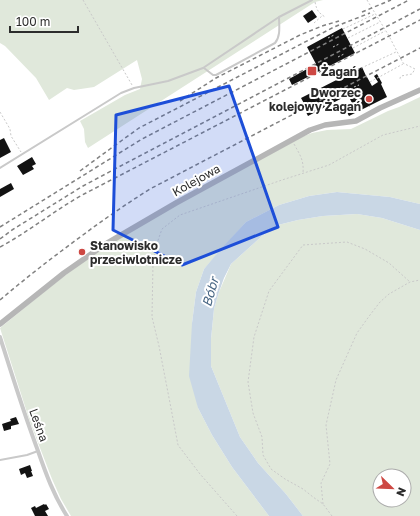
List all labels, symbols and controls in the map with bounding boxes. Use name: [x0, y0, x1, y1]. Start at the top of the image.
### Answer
scale bar: [10, 8, 78, 34]
text: 100 m: [16, 14, 50, 29]
place label: Żagań: [321, 64, 357, 79]
marker: Żagań: [306, 65, 318, 77]
place label: Dworzec kolejowy Żagań: [269, 85, 361, 114]
marker: Dworzec kolejowy Żagań: [364, 94, 374, 104]
street label: Kolejowa: [169, 161, 223, 199]
place label: Stanowisko przeciwlotnicze: [90, 238, 182, 267]
marker: Stanowisko przeciwlotnicze: [77, 247, 87, 257]
water label: Bóbr: [198, 274, 222, 308]
street label: Leśna: [26, 406, 52, 444]
north arrow: [372, 468, 412, 508]
text: N: [394, 486, 409, 498]

